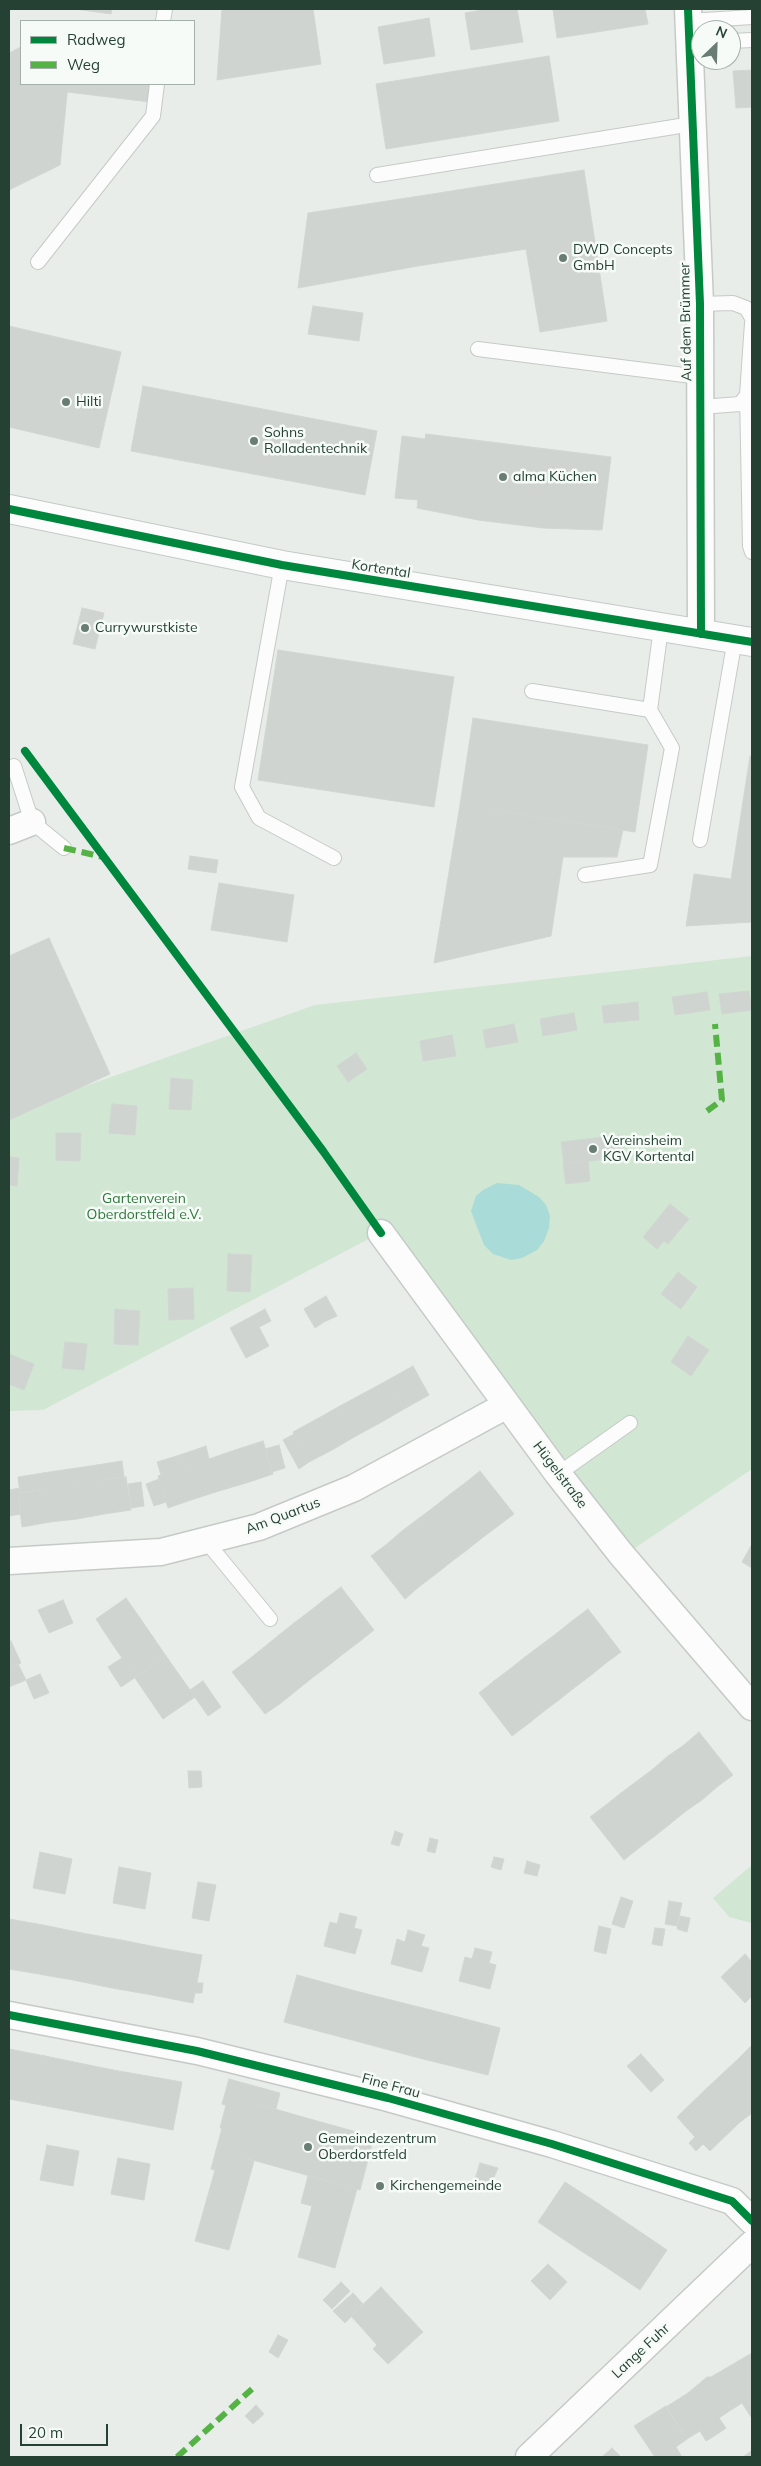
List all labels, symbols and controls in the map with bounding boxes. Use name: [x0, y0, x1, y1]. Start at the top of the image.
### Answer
legend: [20, 20, 195, 85]
north arrow: [691, 20, 741, 70]
text: N: [713, 22, 730, 43]
text: Radweg: [67, 30, 125, 49]
text: Weg: [67, 55, 100, 74]
place label: DWD Concepts GmbH: [573, 242, 673, 274]
marker: DWD Concepts GmbH: [557, 252, 569, 264]
street label: Auf dem Brümmer: [677, 263, 695, 381]
place label: Hilti: [76, 394, 102, 410]
marker: Hilti: [60, 396, 72, 408]
place label: Sohns Rolladentechnik: [264, 425, 367, 458]
marker: Sohns Rolladentechnik: [248, 435, 260, 447]
place label: alma Küchen: [513, 469, 597, 485]
marker: alma Küchen: [497, 471, 509, 483]
street label: Kortental: [350, 556, 412, 582]
place label: Currywurstkiste: [95, 620, 198, 636]
marker: Currywurstkiste: [79, 622, 91, 634]
place label: Vereinsheim KGV Kortental: [603, 1133, 694, 1166]
marker: Vereinsheim KGV Kortental: [587, 1143, 599, 1155]
park label: Gartenverein Oberdorstfeld e.V.: [87, 1191, 201, 1224]
street label: Hügelstraße: [529, 1438, 591, 1512]
street label: Am Quartus: [243, 1494, 323, 1538]
street label: Fine Frau: [360, 2070, 422, 2102]
place label: Gemeindezentrum Oberdorstfeld: [318, 2131, 437, 2164]
marker: Gemeindezentrum Oberdorstfeld: [302, 2141, 314, 2153]
place label: Kirchengemeinde: [390, 2178, 502, 2194]
marker: Kirchengemeinde: [374, 2180, 386, 2192]
street label: Lange Fuhr: [609, 2320, 673, 2382]
scale bar: [22, 2414, 110, 2446]
text: 20 m: [28, 2423, 63, 2442]

